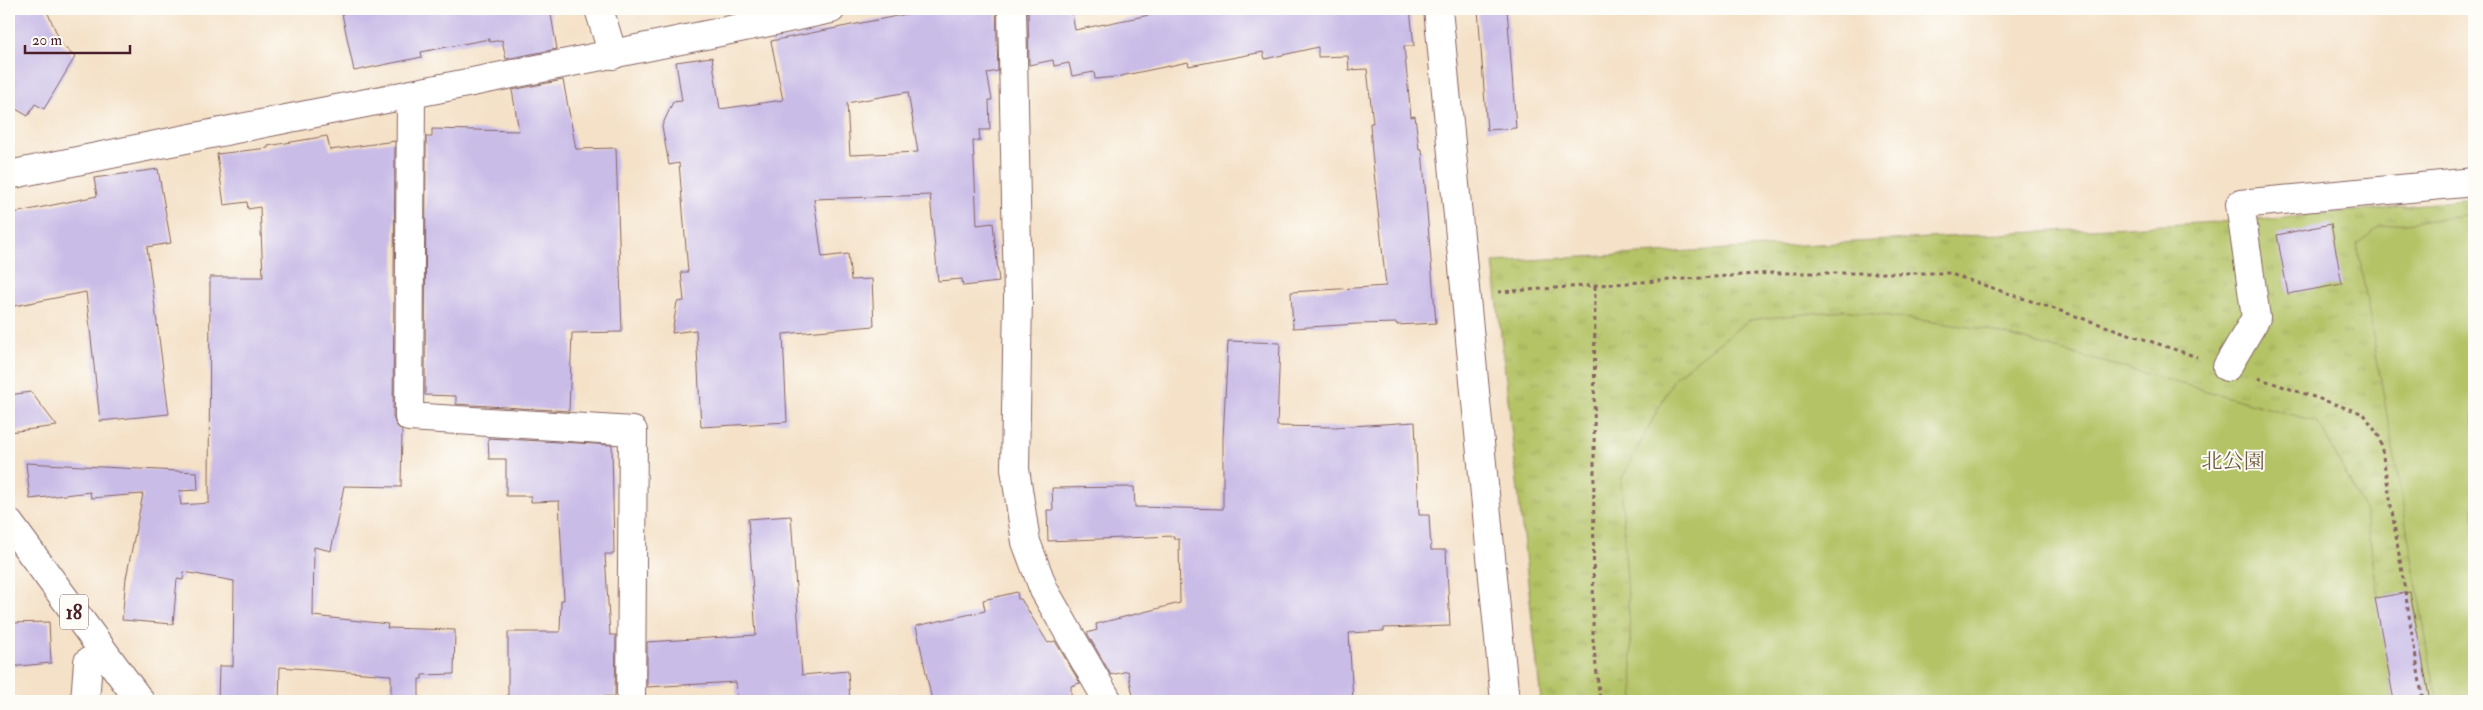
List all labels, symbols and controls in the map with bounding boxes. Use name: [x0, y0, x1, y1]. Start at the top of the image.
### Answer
scale bar: [25, 22, 130, 54]
text: 20 m: [32, 31, 62, 50]
park label: 北公園: [2202, 448, 2265, 475]
road number: 18: [60, 594, 88, 630]

